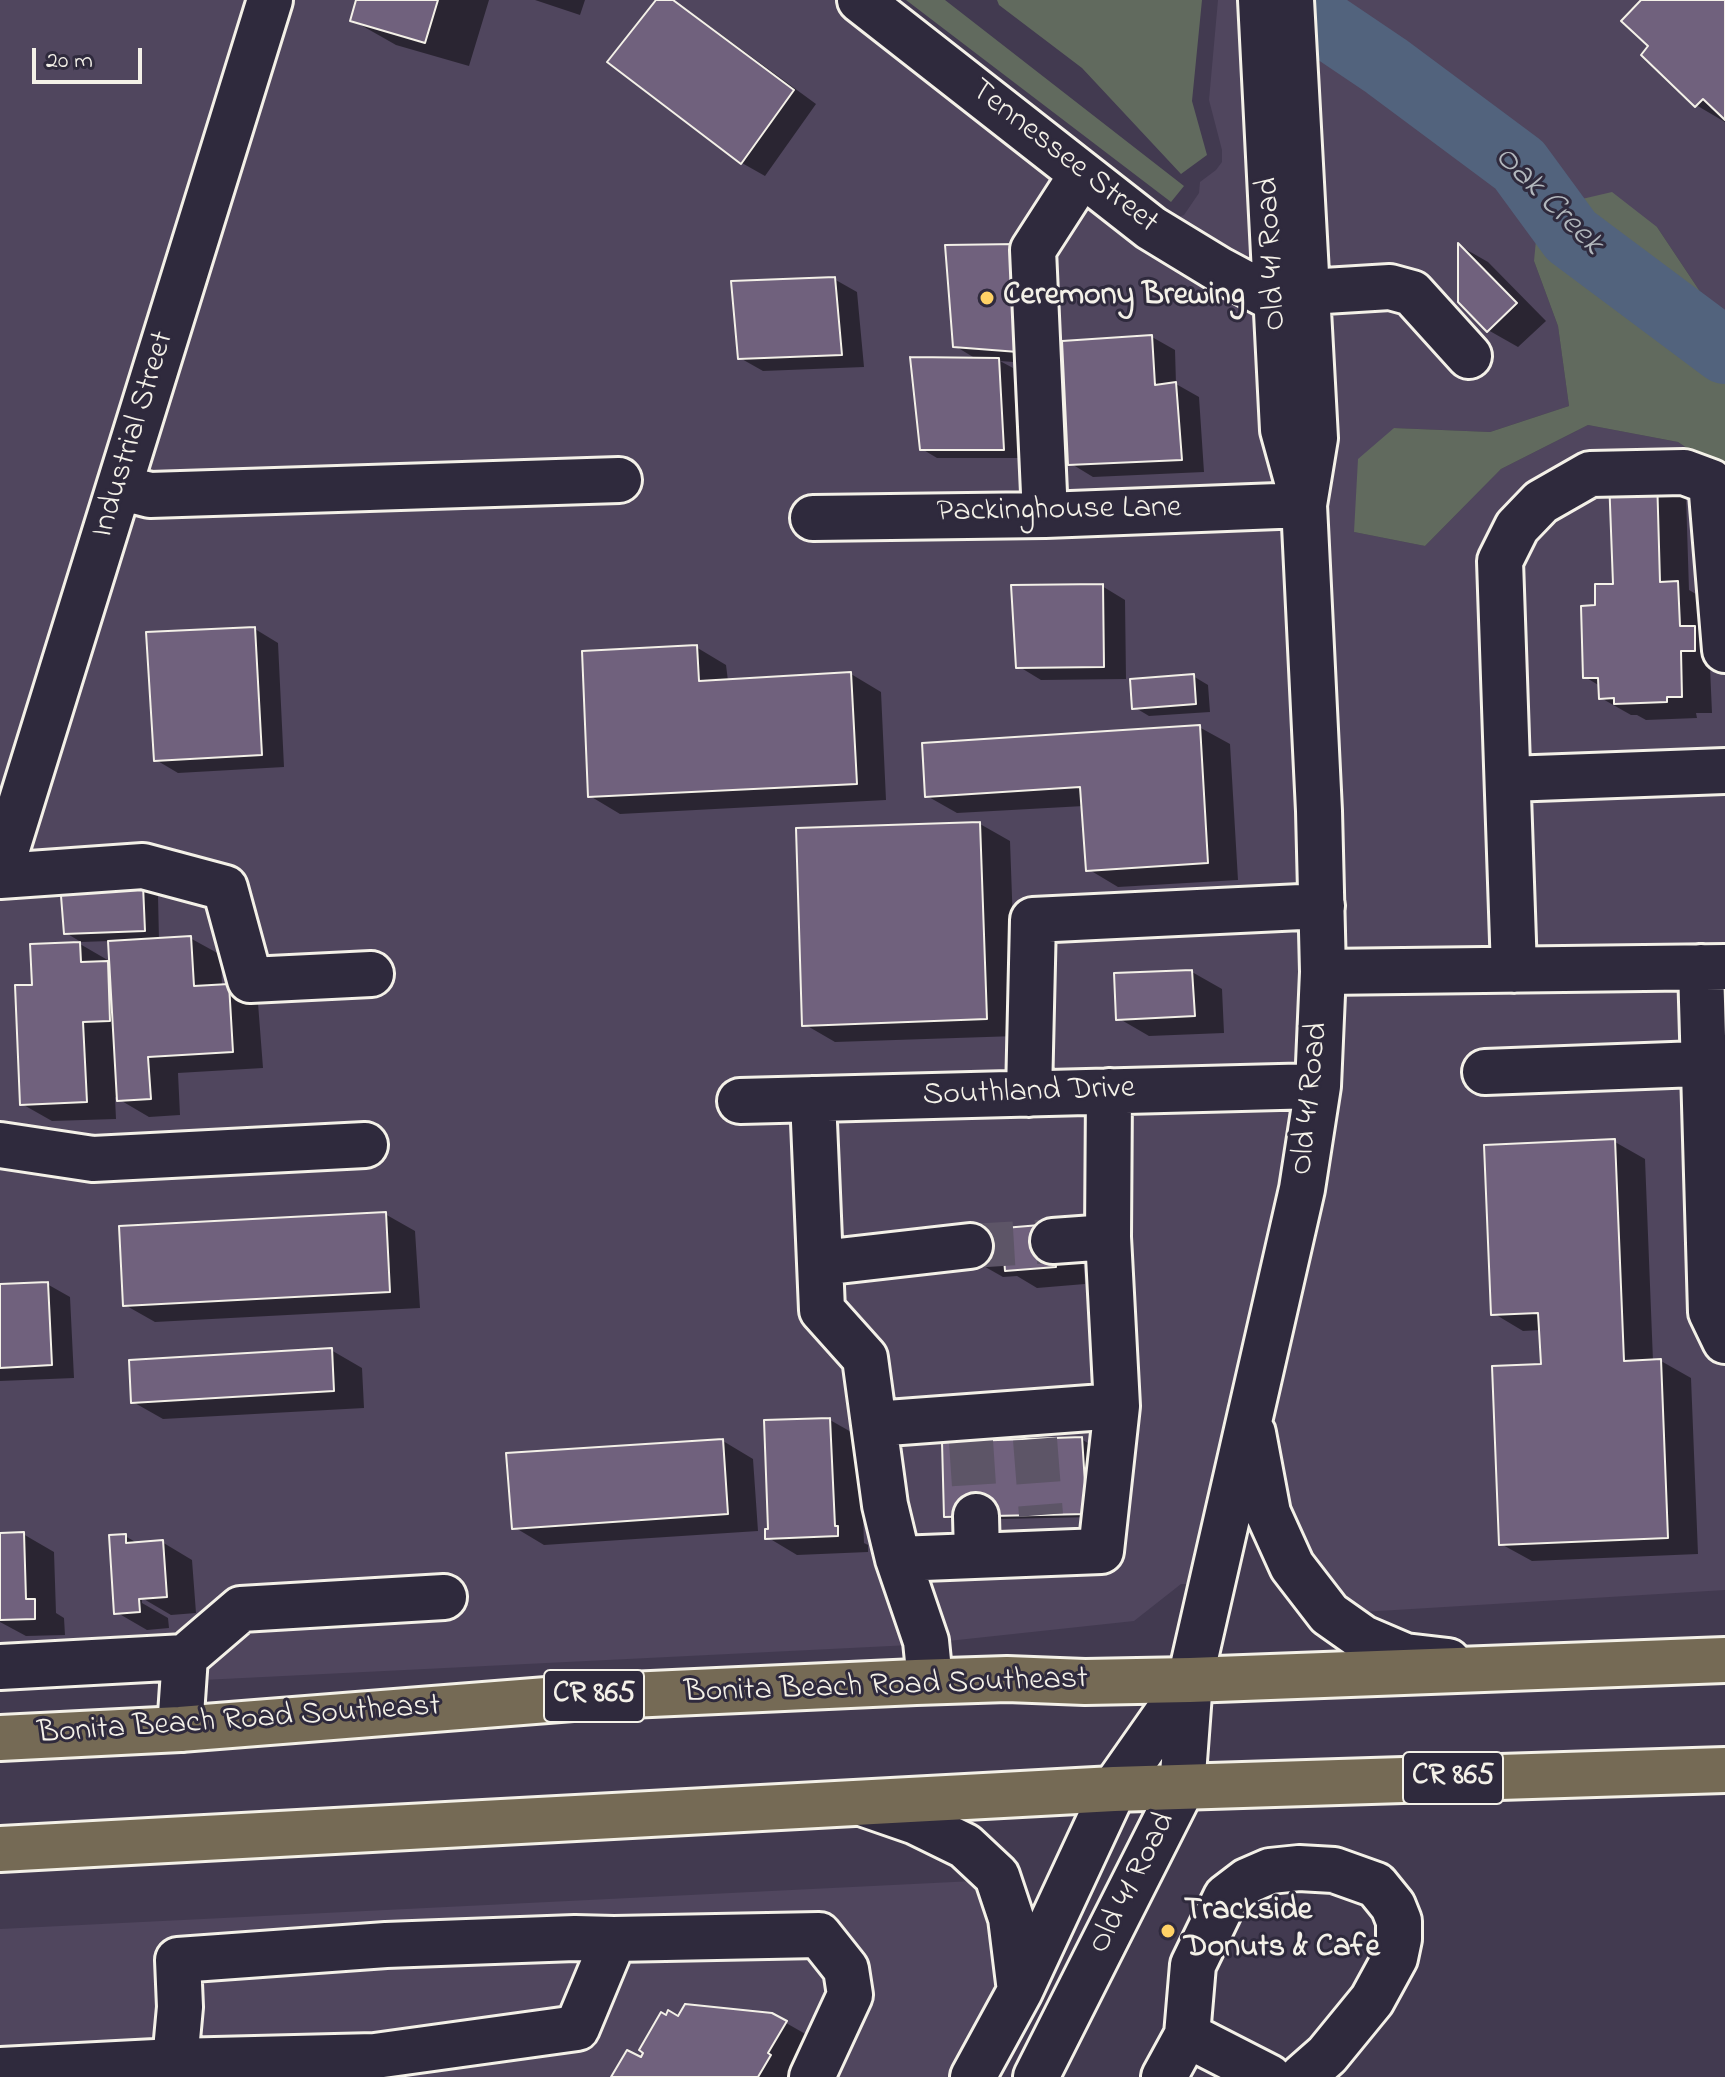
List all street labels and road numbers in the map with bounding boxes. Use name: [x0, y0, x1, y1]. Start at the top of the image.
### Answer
street label: Tennessee Street: [961, 73, 1165, 243]
street label: Old 41 Road: [1251, 176, 1297, 332]
street label: Industrial Street: [85, 327, 185, 543]
street label: Packinghouse Lane: [936, 491, 1182, 533]
street label: Old 41 Road: [1285, 1021, 1339, 1177]
street label: Southland Drive: [922, 1071, 1136, 1117]
street label: Bonita Beach Road Southeast: [684, 1662, 1088, 1714]
road number: CR 865: [544, 1670, 644, 1722]
street label: Bonita Beach Road Southeast: [36, 1689, 442, 1755]
road number: CR 865: [1403, 1752, 1503, 1804]
street label: Old 41 Road: [1082, 1807, 1186, 1961]

